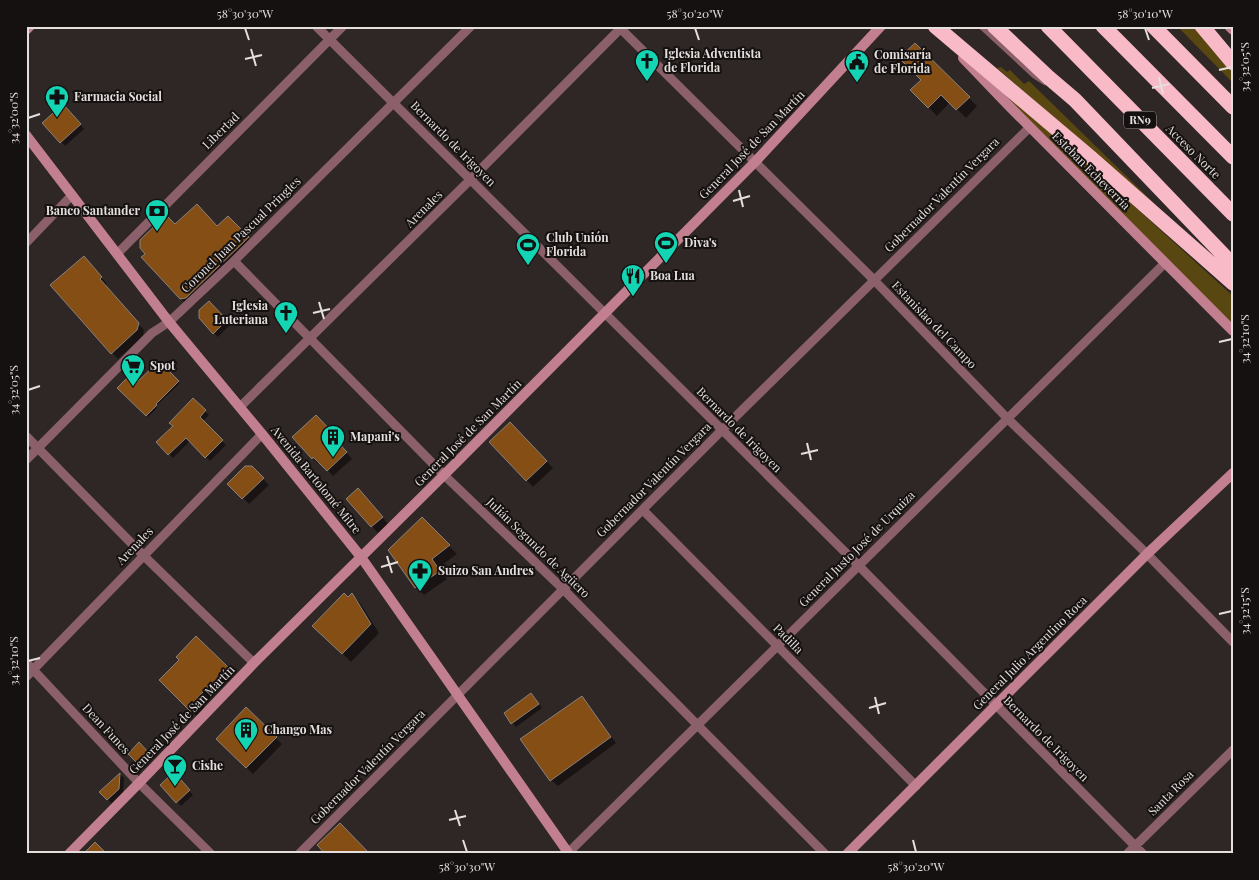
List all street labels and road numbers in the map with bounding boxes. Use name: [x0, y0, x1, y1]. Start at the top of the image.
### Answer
street label: General José de San Martín: [695, 86, 808, 202]
street label: Bernardo de Irigoyen: [408, 97, 500, 189]
street label: Libertad: [198, 108, 242, 152]
road number: RN9: [1124, 112, 1156, 128]
street label: Acceso Norte: [1162, 120, 1224, 182]
street label: Esteban Echeverría: [1049, 128, 1134, 213]
street label: Gobernador Valentín Vergara: [880, 133, 1002, 255]
street label: Coronel Juan Pascual Pringles: [177, 173, 304, 296]
street label: Arenales: [400, 186, 445, 231]
street label: Estanislao del Campo: [889, 277, 981, 372]
street label: General José de San Martín: [410, 375, 524, 489]
street label: Bernardo de Irigoyen: [694, 383, 786, 475]
street label: Gobernador Valentín Vergara: [592, 418, 714, 540]
street label: Avenida Bartolomé Mitre: [268, 421, 365, 537]
street label: General Justo José de Urquiza: [795, 487, 918, 610]
street label: Julián Segundo de Agüero: [483, 493, 594, 601]
street label: Arenales: [112, 523, 156, 568]
street label: General Julio Argentino Roca: [969, 592, 1090, 713]
street label: Padilla: [770, 620, 807, 657]
street label: General José de San Martín: [125, 661, 238, 777]
street label: Bernardo de Irigoyen: [1001, 692, 1093, 784]
street label: Dean Funes: [79, 700, 134, 757]
street label: Gobernador Valentín Vergara: [306, 705, 428, 827]
street label: Santa Rosa: [1144, 766, 1197, 819]

